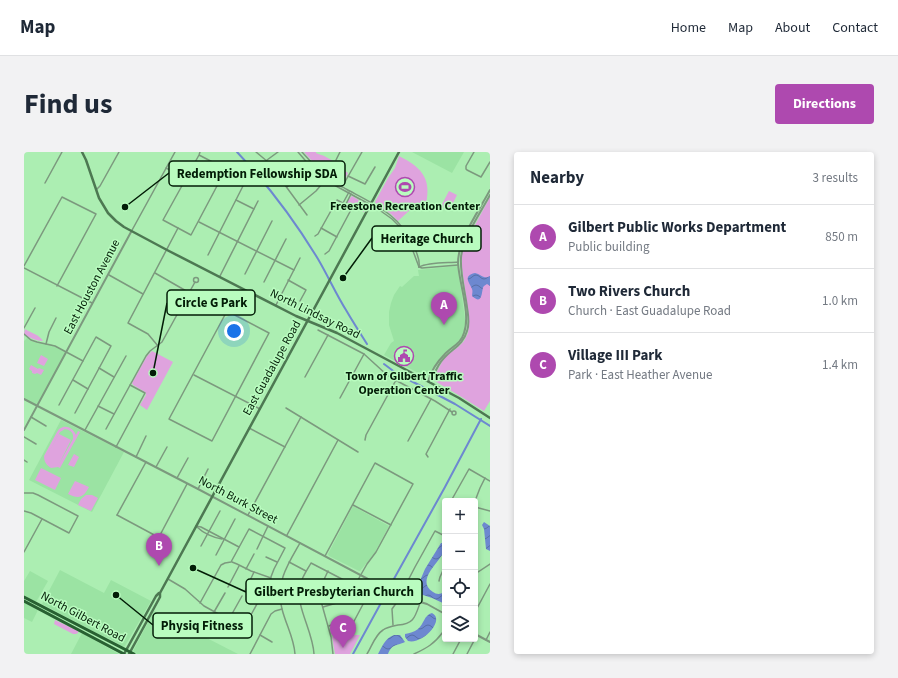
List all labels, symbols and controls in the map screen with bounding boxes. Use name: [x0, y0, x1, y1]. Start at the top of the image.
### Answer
text: Map: [20, 14, 55, 41]
text: Home: [671, 18, 706, 38]
text: Map: [728, 18, 753, 38]
text: About: [775, 18, 810, 38]
text: Contact: [832, 18, 878, 38]
text: Find us: [24, 84, 112, 124]
button: Directions: [775, 84, 874, 124]
callout: Redemption Fellowship SDA: [169, 161, 345, 186]
text: Redemption Fellowship SDA: [177, 165, 338, 183]
text: Nearby: [530, 166, 584, 190]
text: 3 results: [813, 169, 858, 187]
sports icon: Freestone Recreation Center: [394, 176, 416, 198]
place label: Freestone Recreation Center: [330, 198, 480, 215]
text: Gilbert Public Works Department: [568, 217, 786, 238]
callout: Heritage Church: [372, 226, 481, 251]
text: A: [539, 228, 547, 246]
text: 850 m: [825, 228, 858, 246]
text: Heritage Church: [381, 230, 473, 248]
street label: East Houston Avenue: [60, 236, 124, 338]
text: Public building: [568, 238, 650, 256]
text: Two Rivers Church: [568, 281, 690, 302]
street label: North Lindsay Road: [267, 285, 363, 343]
callout: Circle G Park: [167, 290, 255, 315]
pin: A: [431, 292, 457, 325]
text: B: [539, 292, 547, 310]
text: 1.0 km: [822, 292, 858, 310]
text: Circle G Park: [175, 294, 248, 312]
text: Church · East Guadalupe Road: [568, 302, 731, 320]
street label: East Guadalupe Road: [239, 317, 305, 419]
your location: [224, 321, 244, 341]
public building icon: Town of Gilbert Traffic Operation Center: [393, 345, 415, 367]
text: Village III Park: [568, 345, 663, 366]
text: C: [539, 356, 547, 374]
text: 1.4 km: [822, 356, 858, 374]
text: Park · East Heather Avenue: [568, 366, 713, 384]
place label: Town of Gilbert Traffic Operation Center: [346, 368, 463, 399]
street label: North Burk Street: [195, 472, 281, 528]
map controls: [442, 498, 478, 642]
button: +: [442, 498, 478, 534]
pin: B: [146, 533, 172, 566]
button: −: [442, 534, 478, 570]
button: locate: [442, 570, 478, 606]
callout: Gilbert Presbyterian Church: [246, 579, 422, 604]
text: Gilbert Presbyterian Church: [254, 583, 414, 601]
street label: North Gilbert Road: [38, 587, 128, 647]
button: layers: [442, 606, 478, 642]
callout: Physiq Fitness: [153, 613, 252, 638]
pin: C: [330, 615, 356, 648]
text: Physiq Fitness: [161, 617, 243, 635]

